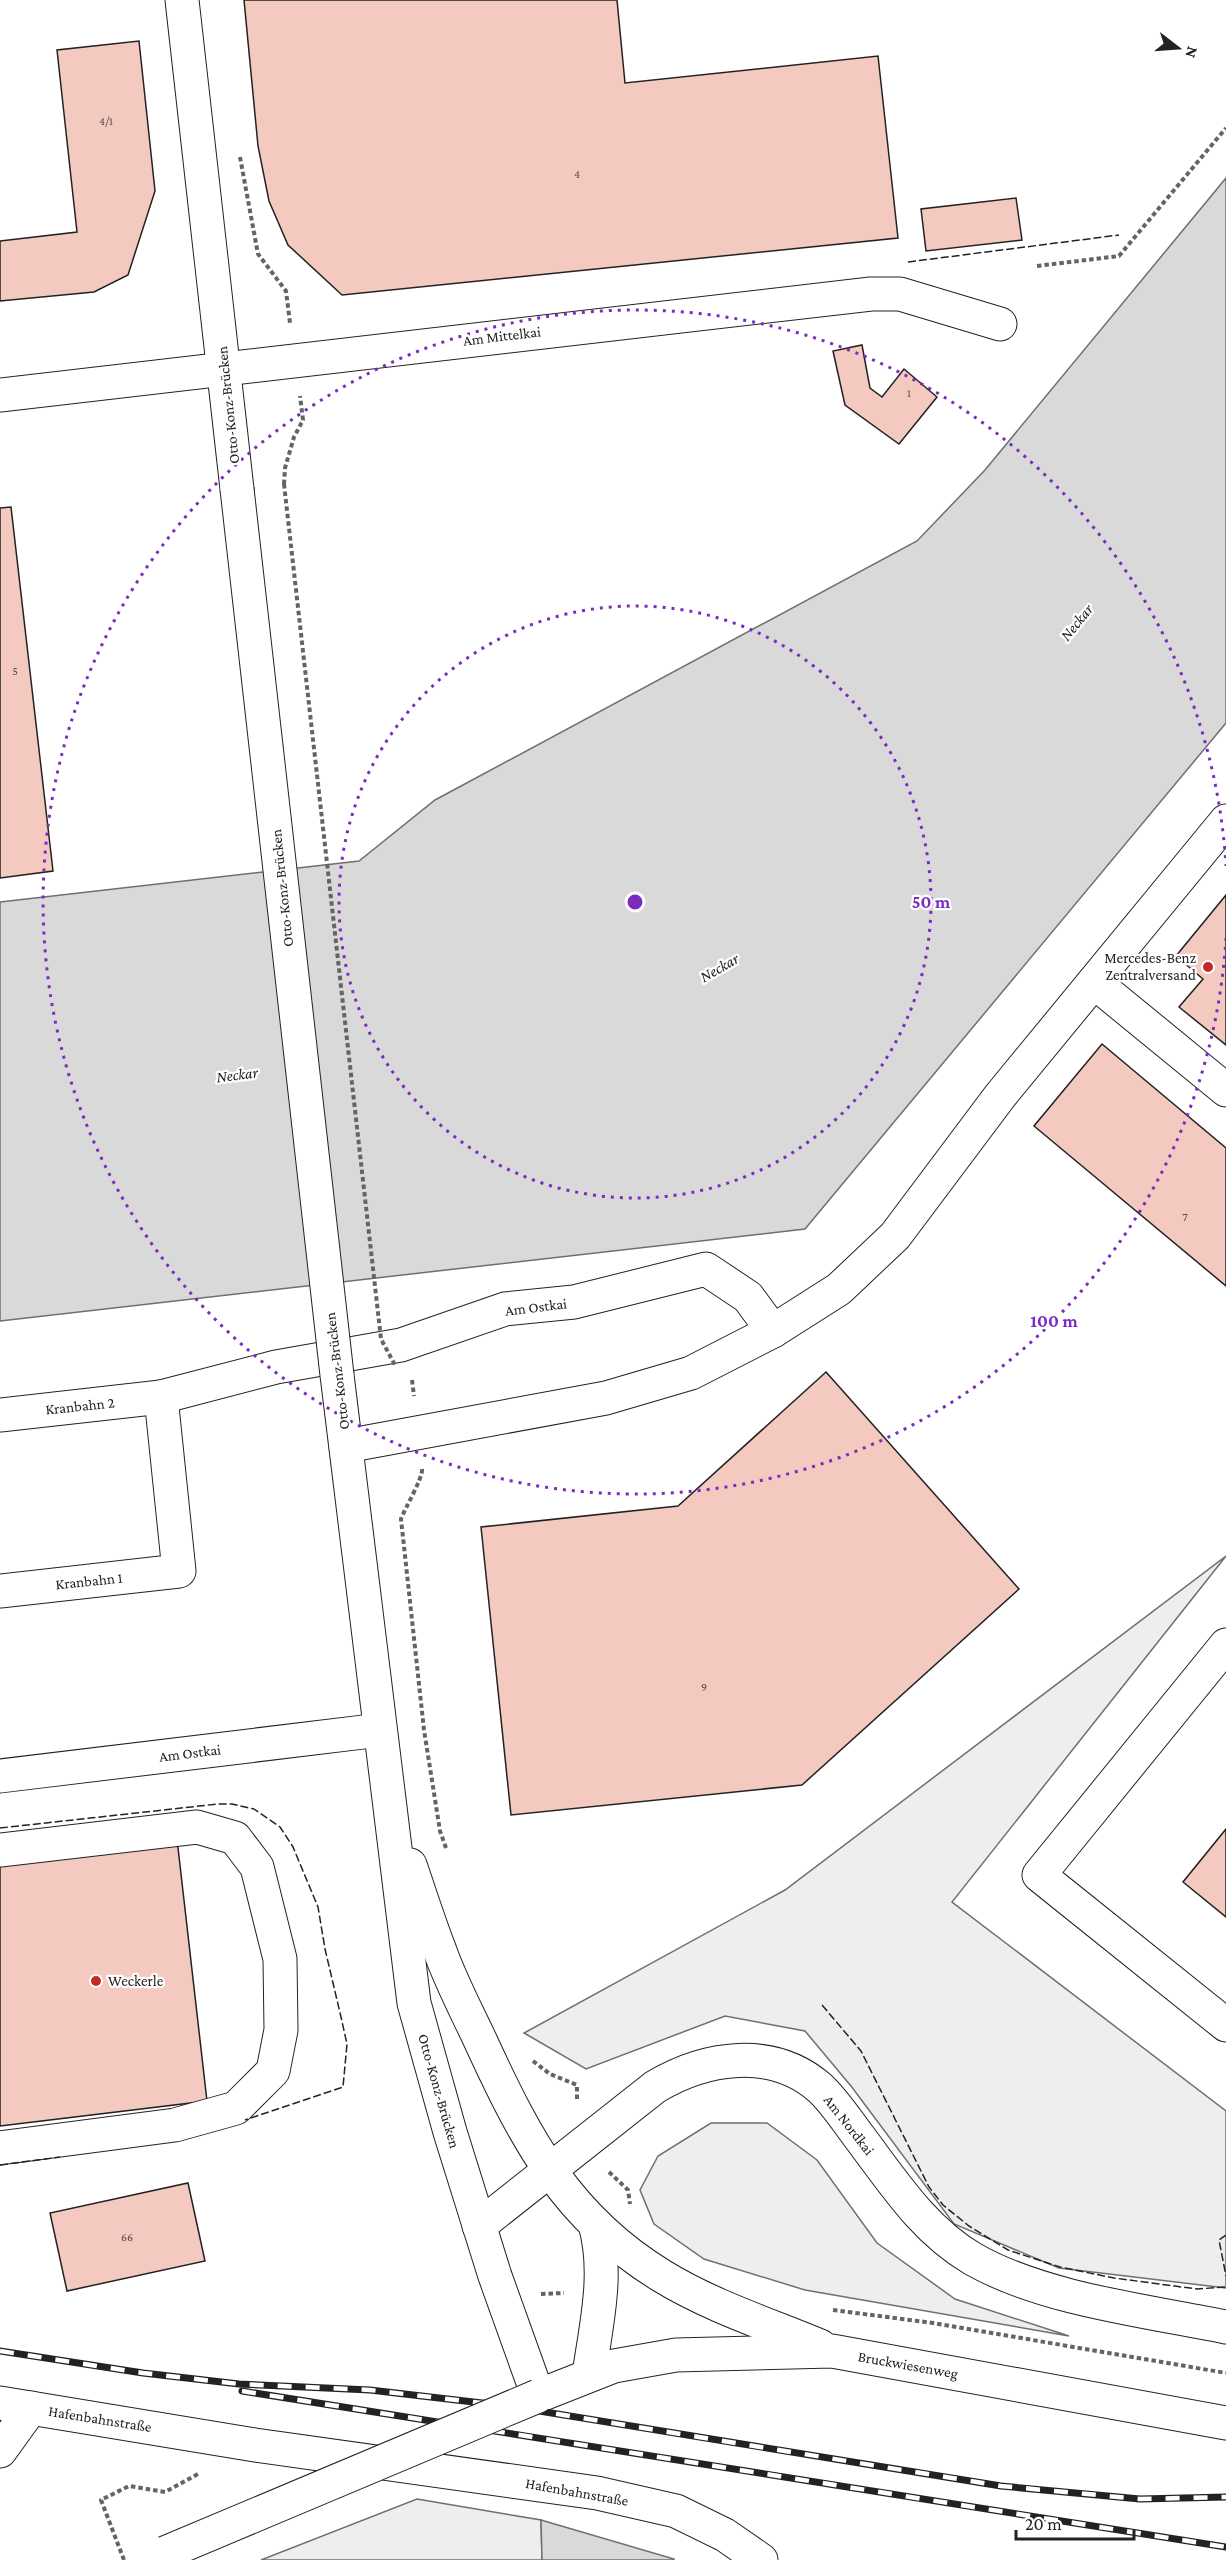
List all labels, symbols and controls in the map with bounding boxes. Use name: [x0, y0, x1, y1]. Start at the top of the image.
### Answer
north arrow: [1148, 18, 1208, 78]
text: N: [1182, 45, 1202, 60]
house number: 4/1: [99, 114, 113, 128]
house number: 4: [574, 167, 580, 181]
street label: Am Mittelkai: [462, 323, 542, 349]
street label: Otto-Konz-Brücken: [214, 345, 242, 465]
house number: 1: [907, 386, 911, 400]
water label: Neckar: [1057, 600, 1096, 644]
house number: 5: [12, 664, 18, 678]
street label: Otto-Konz-Brücken: [268, 828, 296, 948]
centre of rings: [625, 892, 645, 912]
text: 50 m: [912, 892, 951, 912]
water label: Neckar: [697, 949, 742, 985]
place label: Mercedes-Benz Zentralversand: [1104, 950, 1196, 983]
marker: Mercedes-Benz Zentralversand: [1201, 960, 1215, 974]
water label: Neckar: [215, 1063, 259, 1085]
house number: 7: [1182, 1210, 1188, 1224]
street label: Am Ostkai: [504, 1295, 568, 1319]
street label: Otto-Konz-Brücken: [322, 1311, 352, 1431]
text: 100 m: [1030, 1311, 1078, 1331]
street label: Kranbahn 2: [45, 1394, 115, 1418]
street label: Kranbahn 1: [55, 1570, 123, 1592]
house number: 9: [701, 1680, 707, 1694]
street label: Am Ostkai: [158, 1741, 222, 1765]
place label: Weckerle: [108, 1973, 164, 1989]
marker: Weckerle: [89, 1974, 103, 1988]
street label: Otto-Konz-Brücken: [415, 2032, 463, 2150]
street label: Am Nordkai: [821, 2092, 877, 2158]
house number: 66: [121, 2230, 133, 2244]
street label: Bruckwiesenweg: [857, 2348, 959, 2383]
street label: Hafenbahnstraße: [47, 2403, 153, 2435]
street label: Hafenbahnstraße: [524, 2475, 630, 2509]
scale bar: [1016, 2503, 1134, 2541]
text: 20 m: [1025, 2514, 1062, 2534]

